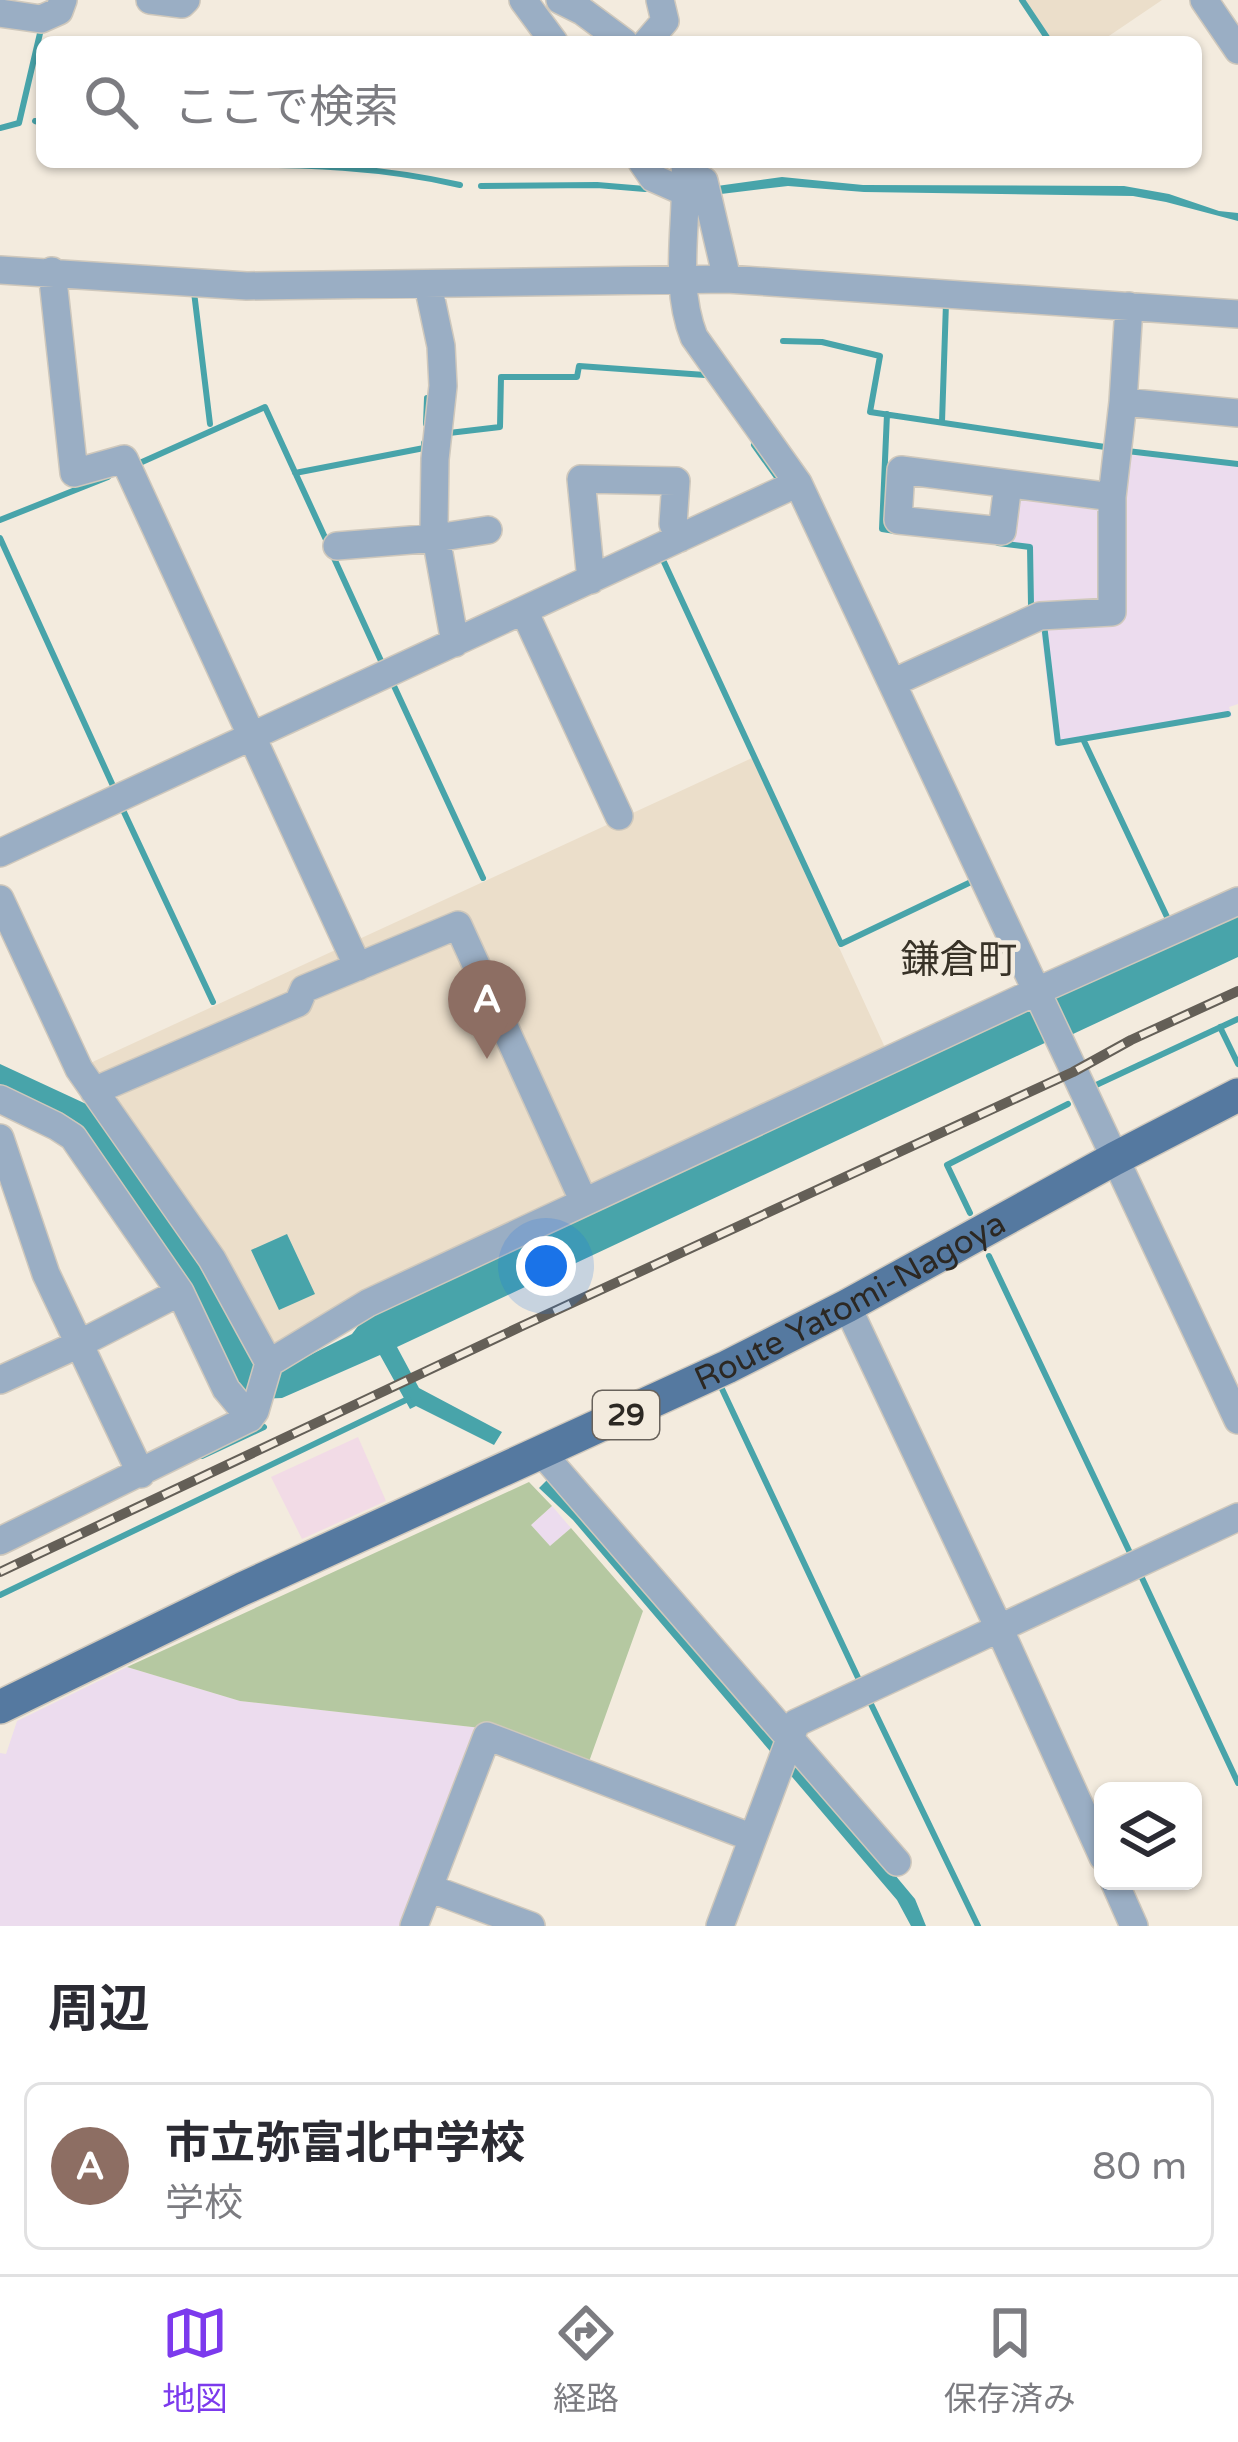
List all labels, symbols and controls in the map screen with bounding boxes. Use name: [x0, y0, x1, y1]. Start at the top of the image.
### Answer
search box: [36, 36, 1202, 168]
icon: search: [78, 69, 144, 135]
text: ここで検索: [174, 81, 399, 135]
district label: 鎌倉町: [900, 937, 1018, 984]
pin: A: [448, 960, 526, 1059]
street label: Route Yatomi-Nagoya: [688, 1203, 1012, 1399]
your location: [516, 1236, 576, 1296]
road number: 29: [593, 1391, 659, 1439]
map controls: [1094, 1782, 1202, 1890]
button: layers: [1094, 1782, 1202, 1890]
text: 周辺: [48, 1979, 150, 2041]
text: 市立弥富北中学校: [165, 2117, 525, 2171]
text: A: [75, 2143, 105, 2190]
text: 80 m: [1092, 2143, 1187, 2190]
text: 学校: [165, 2180, 243, 2227]
tab: 地図: [162, 2300, 228, 2420]
tab: 経路: [553, 2300, 619, 2420]
tab: 保存済み: [944, 2300, 1076, 2420]

